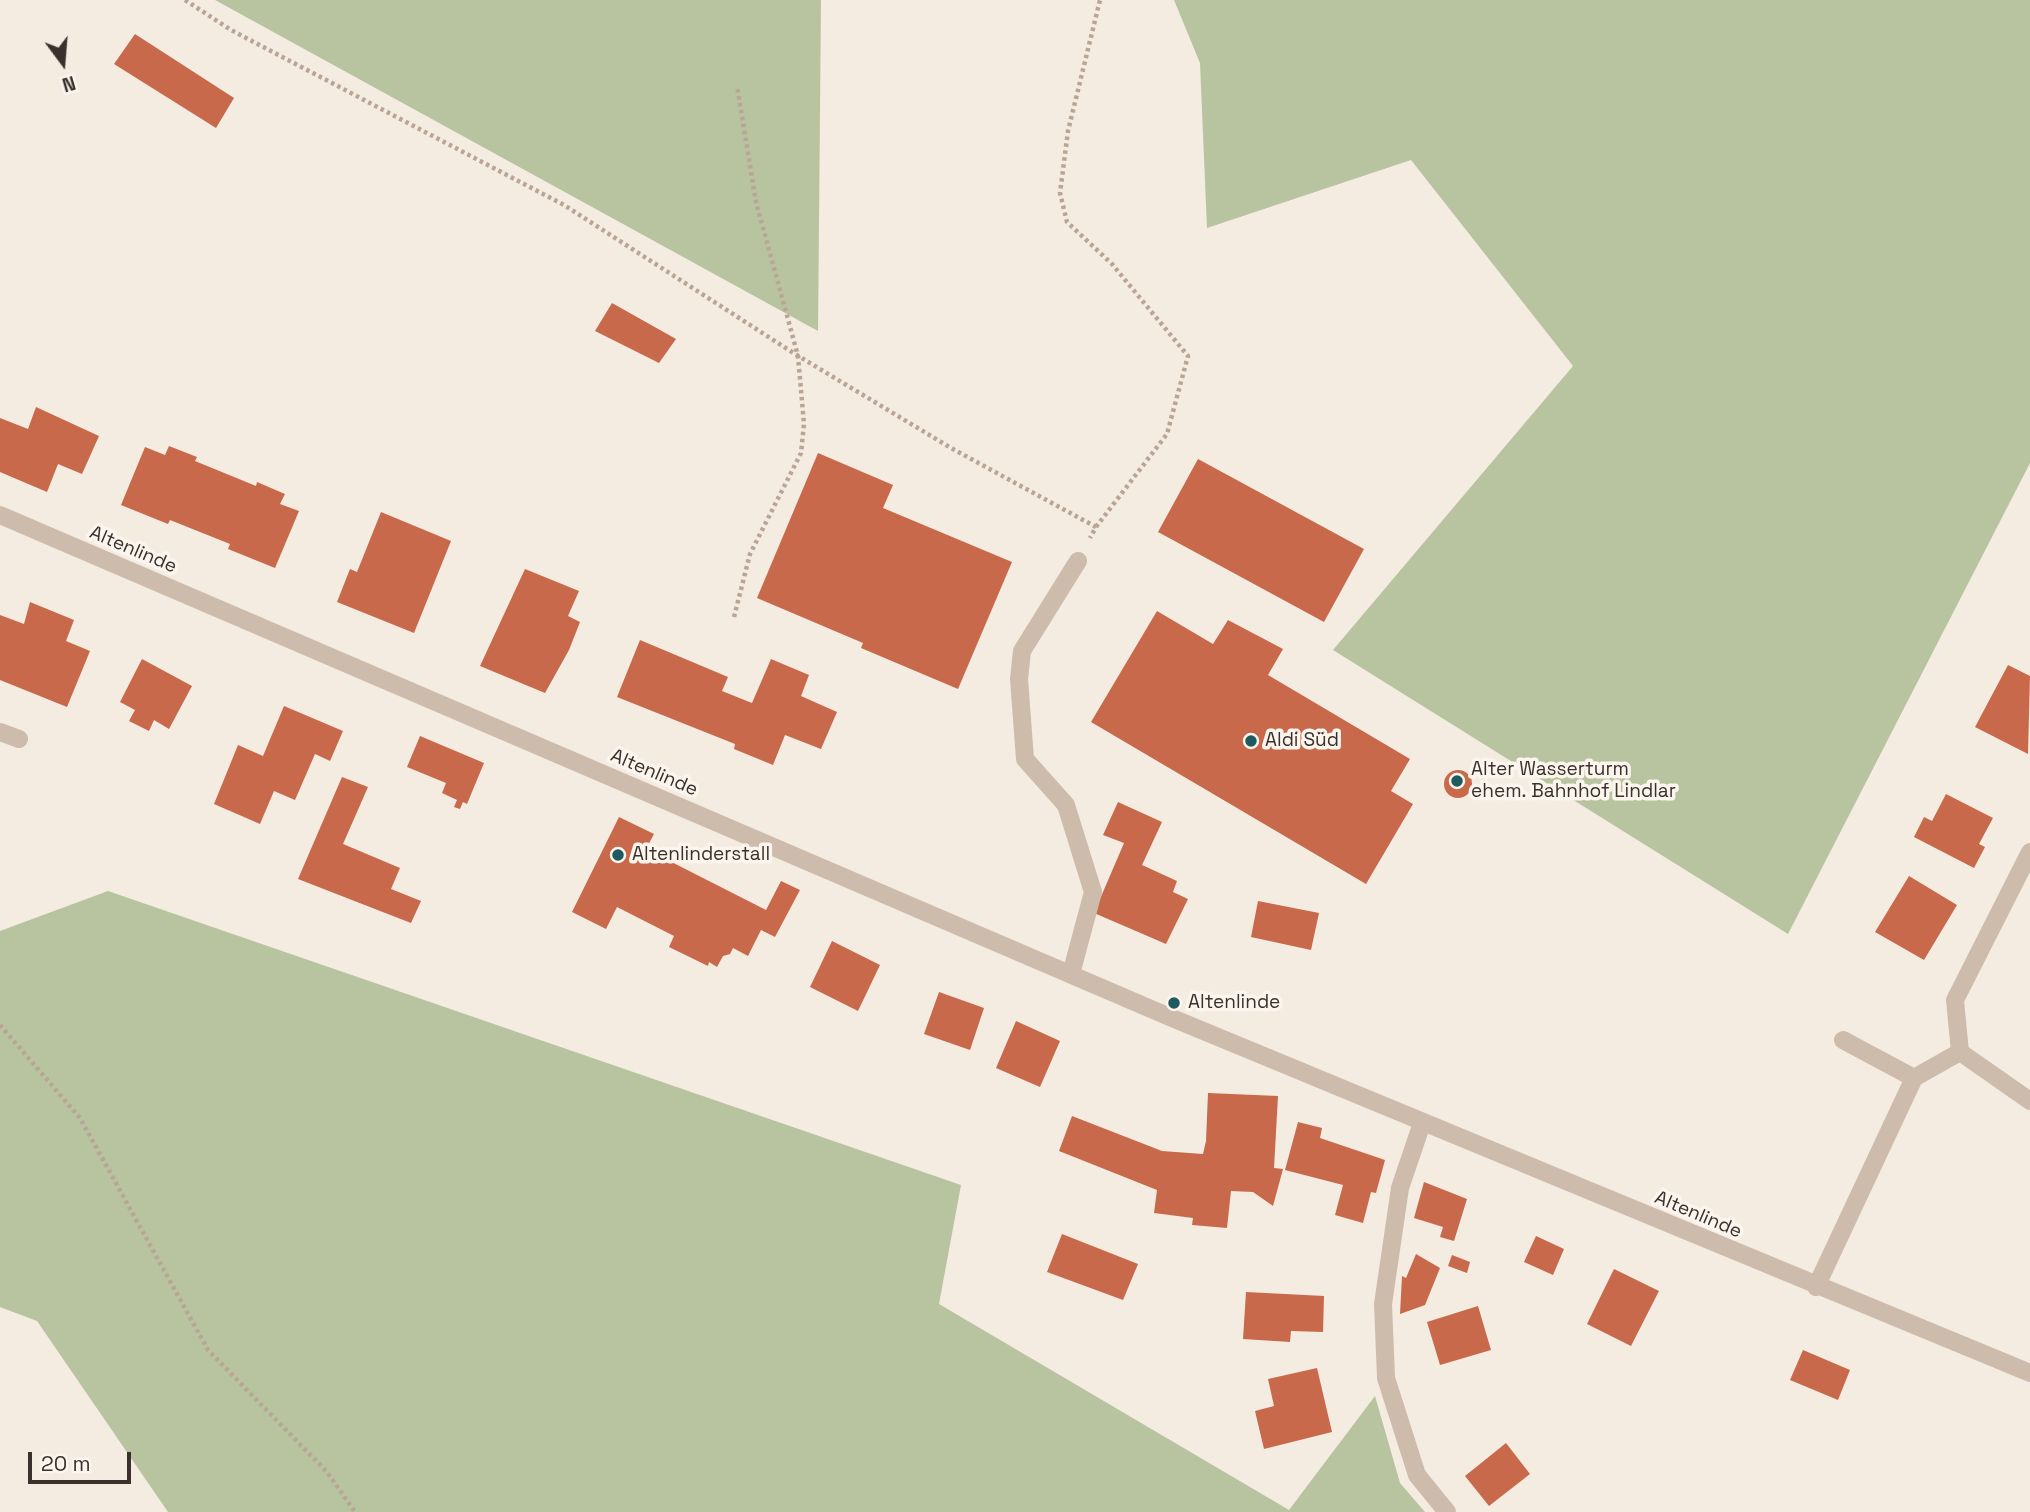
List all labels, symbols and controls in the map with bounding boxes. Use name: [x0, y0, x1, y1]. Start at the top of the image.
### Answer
north arrow: [28, 28, 98, 98]
text: N: [59, 70, 78, 97]
street label: Altenlinde: [86, 521, 180, 579]
place label: Aldi Süd: [1265, 730, 1339, 752]
marker: Aldi Süd: [1243, 733, 1259, 749]
street label: Altenlinde: [607, 744, 701, 802]
place label: Alter Wasserturm ehem. Bahnhof Lindlar: [1471, 759, 1676, 803]
marker: Alter Wasserturm ehem. Bahnhof Lindlar: [1449, 773, 1465, 789]
place label: Altenlinderstall: [632, 844, 770, 866]
marker: Altenlinderstall: [610, 847, 626, 863]
place label: Altenlinde: [1188, 992, 1280, 1014]
marker: Altenlinde: [1166, 995, 1182, 1011]
street label: Altenlinde: [1651, 1186, 1745, 1244]
scale bar: [32, 1438, 135, 1482]
text: 20 m: [41, 1450, 91, 1477]

